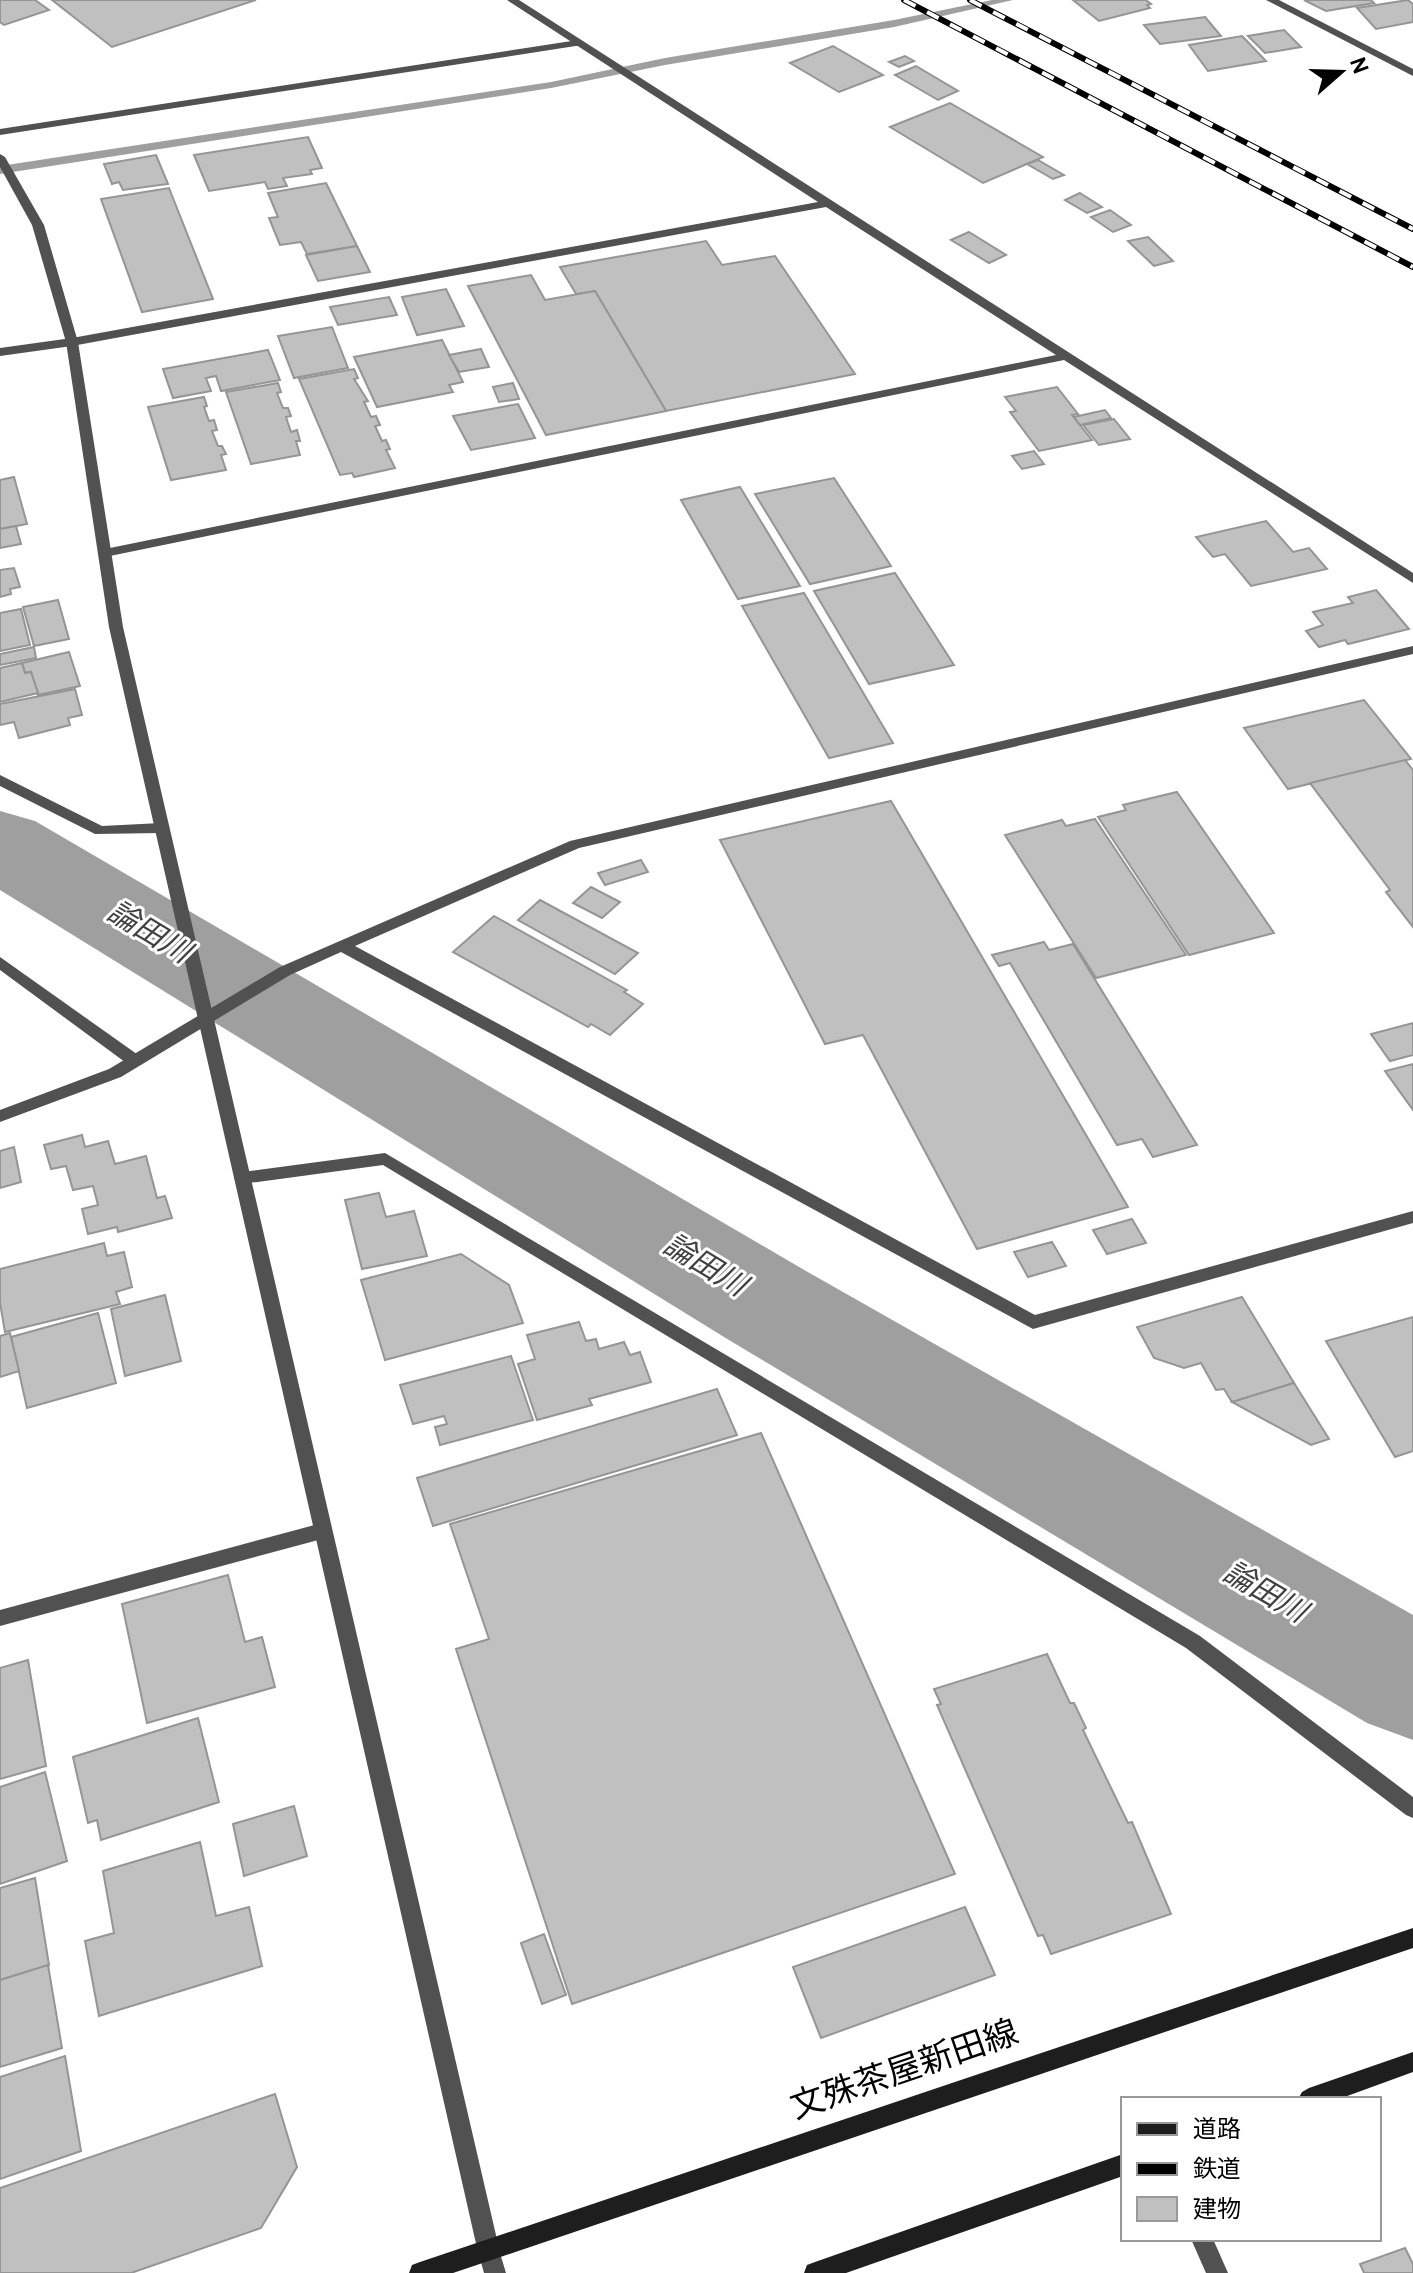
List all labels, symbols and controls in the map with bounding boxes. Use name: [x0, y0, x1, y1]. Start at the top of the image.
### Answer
north arrow: [1301, 32, 1381, 112]
text: N: [1342, 54, 1373, 78]
water label: 論田川: [100, 895, 199, 975]
water label: 論田川: [656, 1228, 755, 1308]
water label: 論田川: [1216, 1555, 1315, 1634]
street label: 文殊茶屋新田線: [785, 2013, 1025, 2131]
legend: [1121, 2097, 1381, 2241]
text: 道路: [1193, 2116, 1241, 2146]
text: 鉄道: [1193, 2156, 1241, 2186]
text: 建物: [1193, 2196, 1241, 2226]

